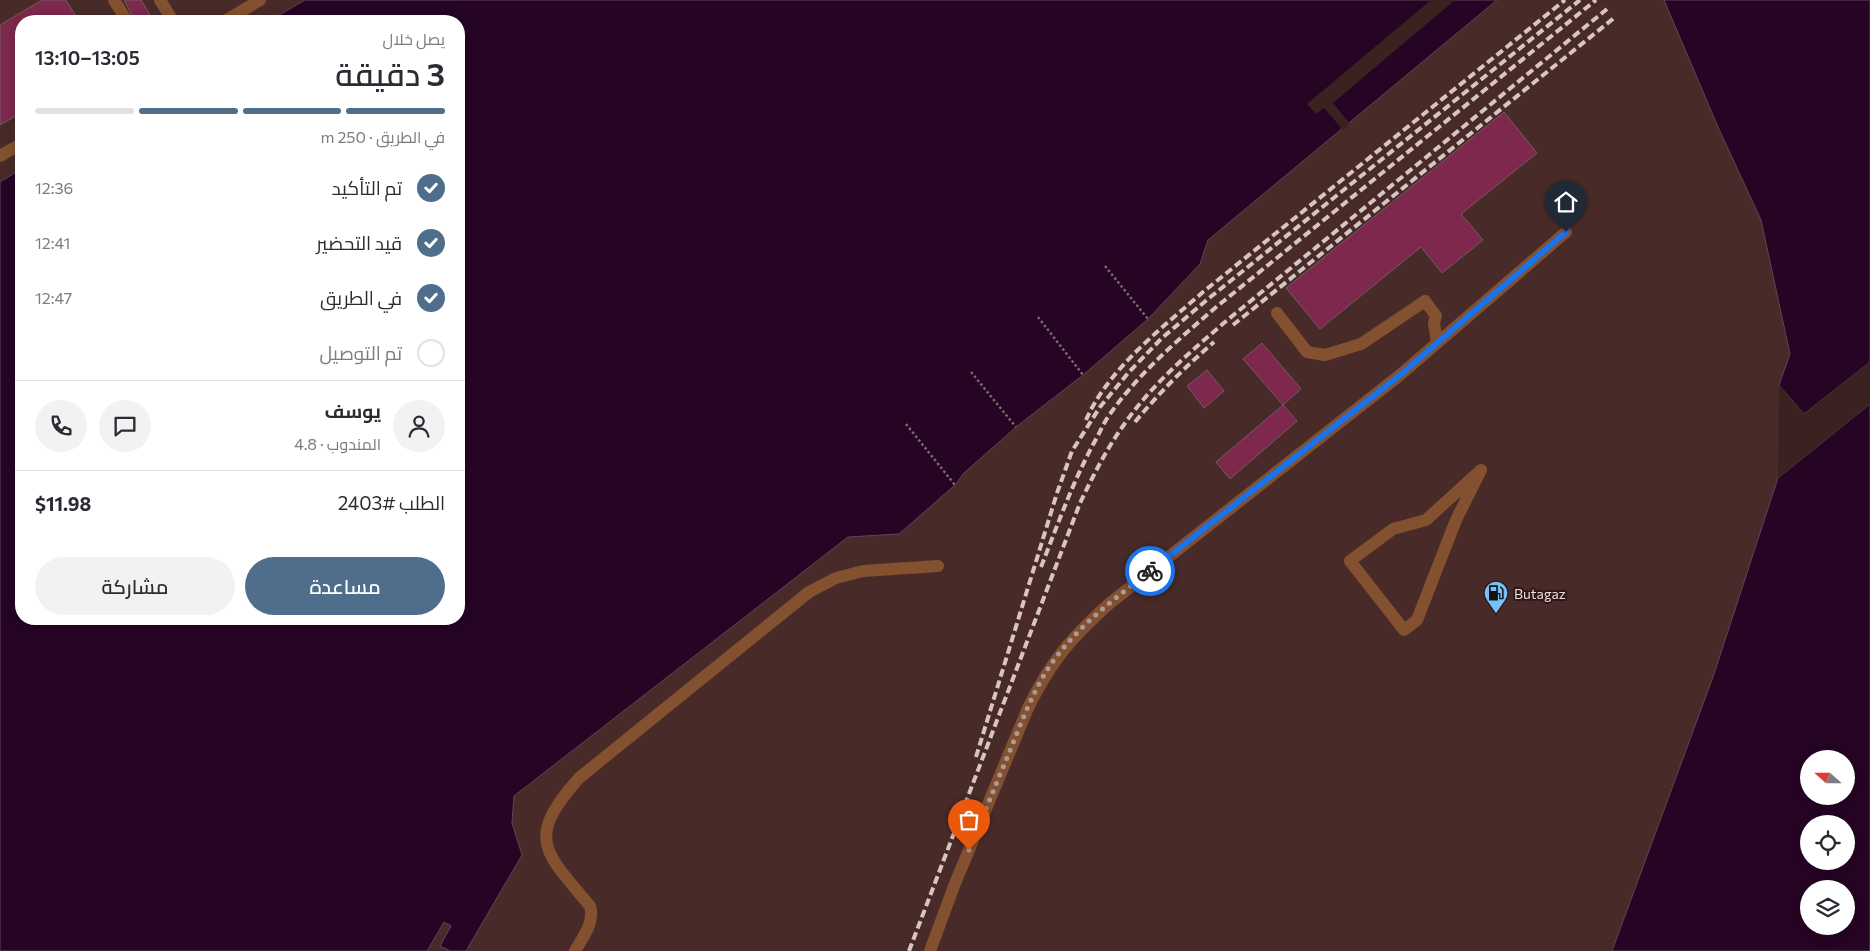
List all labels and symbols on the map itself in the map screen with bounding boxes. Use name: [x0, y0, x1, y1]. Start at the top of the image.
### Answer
pin: [1545, 181, 1587, 232]
courier: [1125, 546, 1175, 596]
fuel station icon: Butagaz: [1483, 580, 1509, 614]
place label: Butagaz: [1514, 585, 1566, 602]
north arrow: [1800, 750, 1855, 805]
pin: [948, 799, 990, 850]

